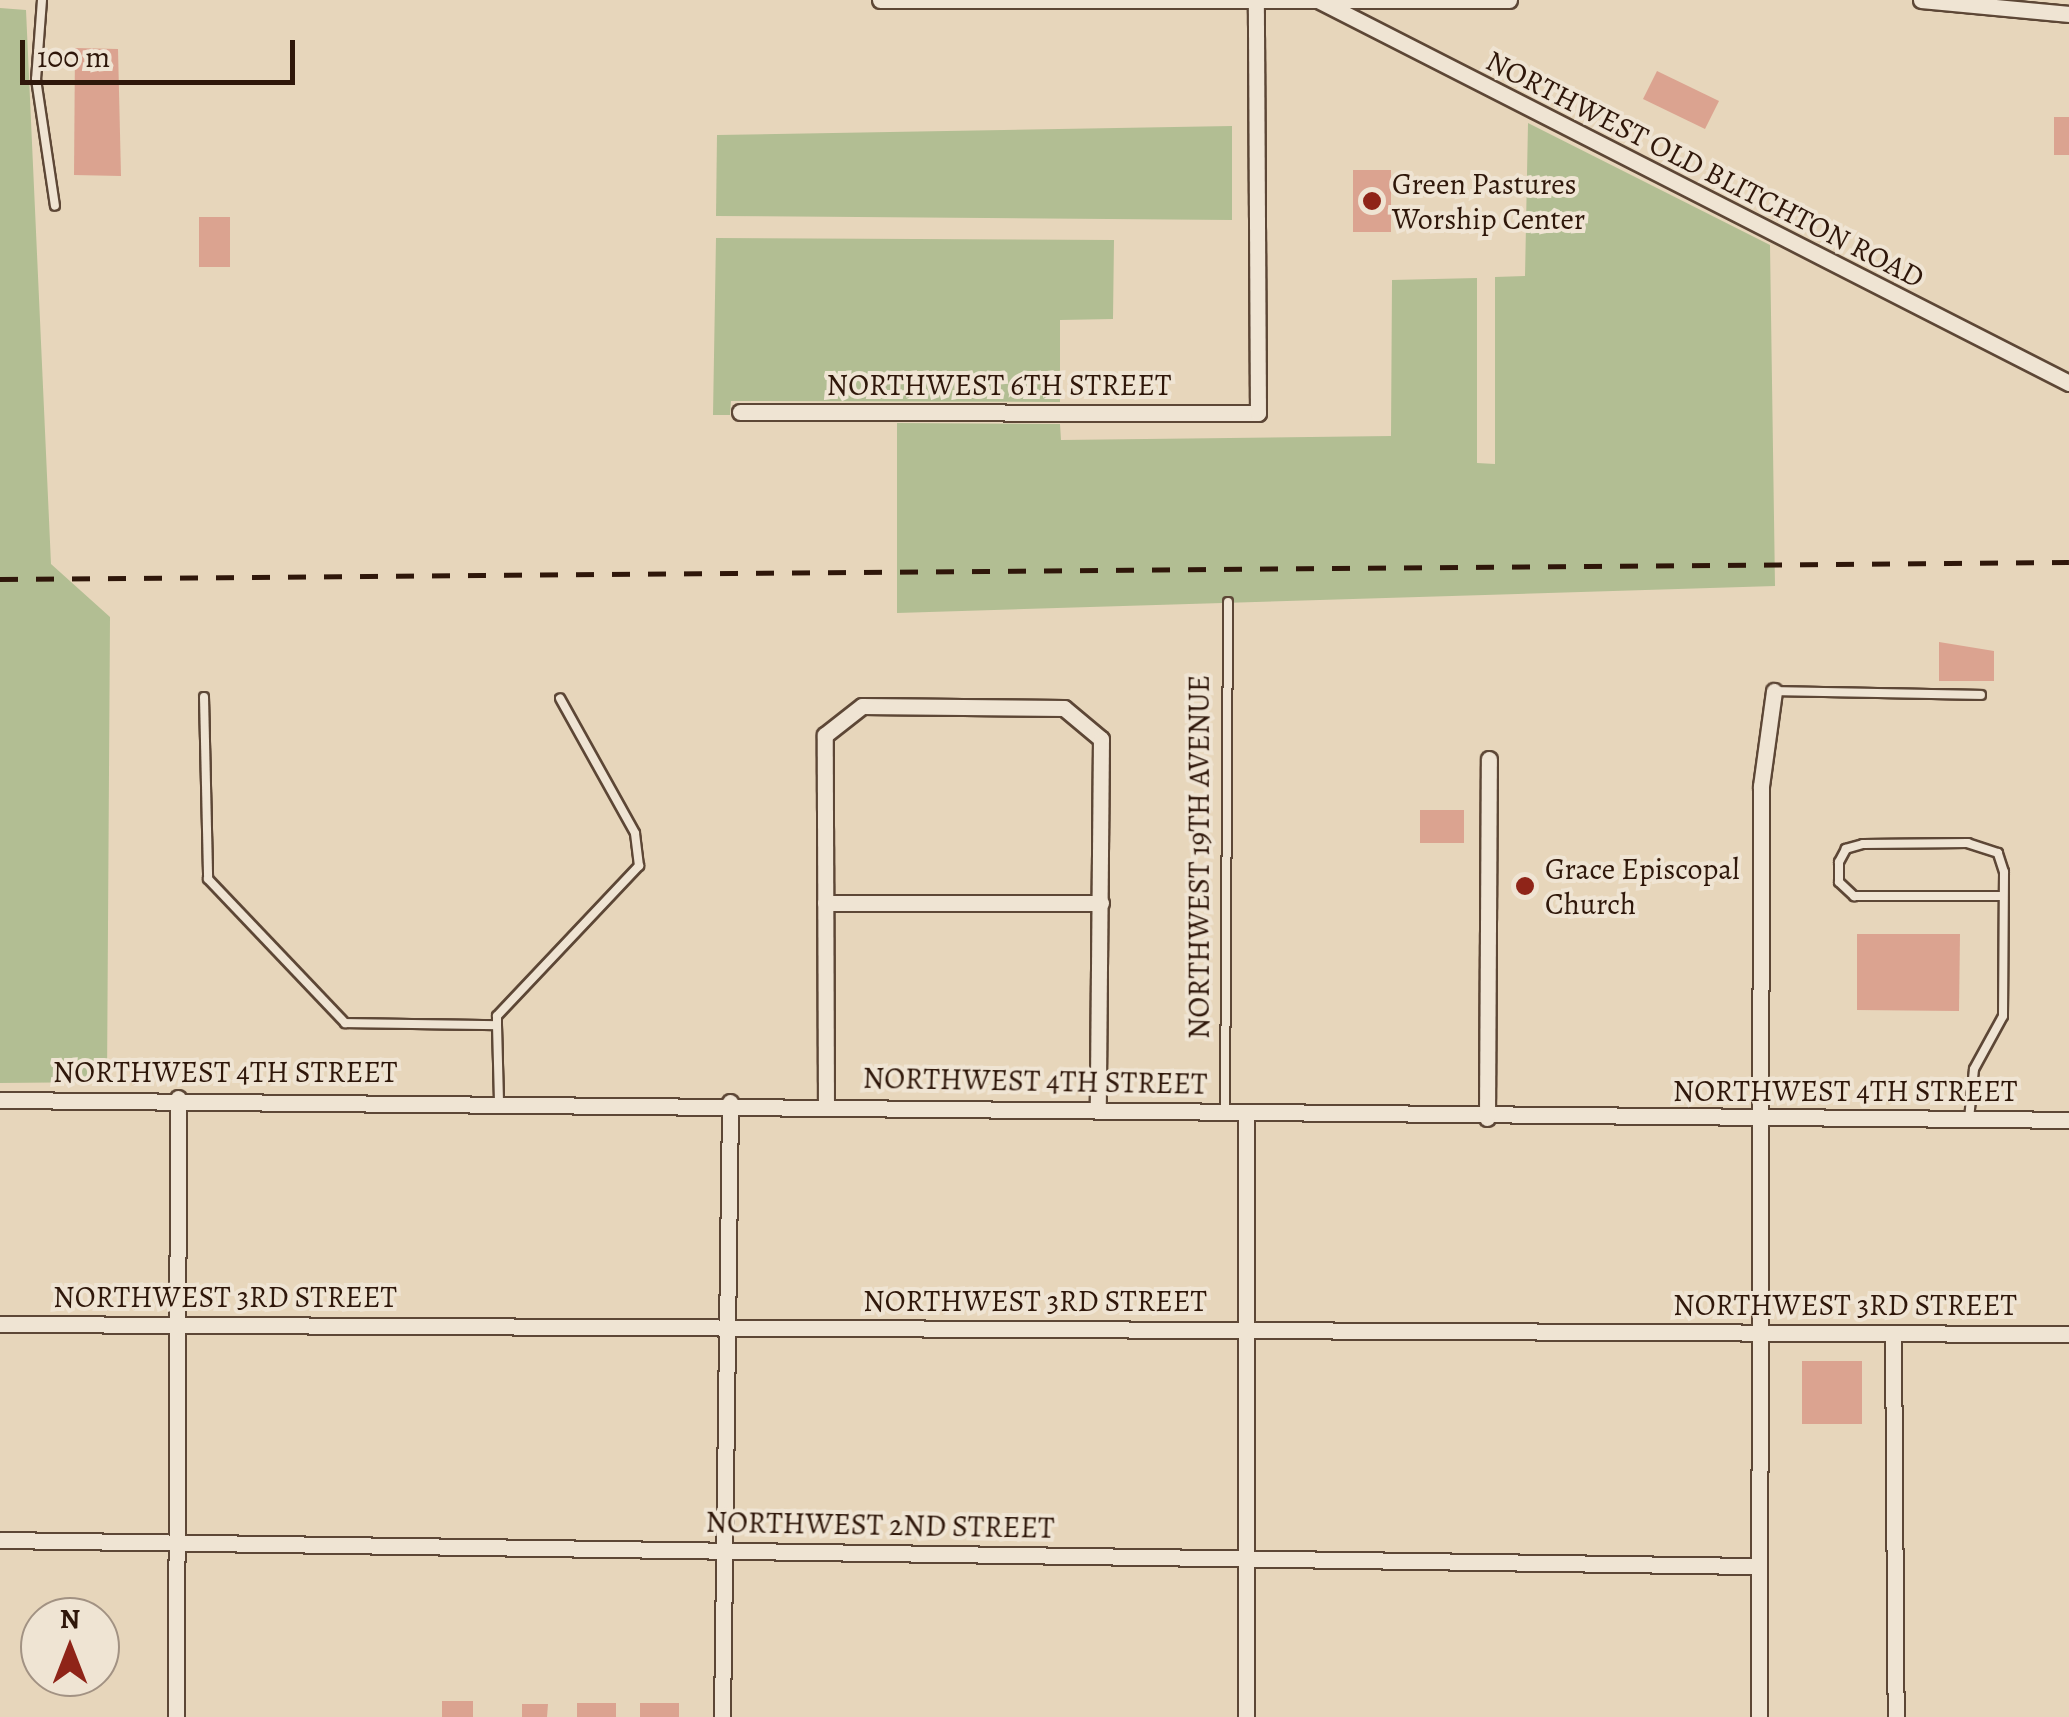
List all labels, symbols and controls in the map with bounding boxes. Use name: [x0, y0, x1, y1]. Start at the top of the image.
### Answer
scale bar: [25, 20, 300, 82]
text: 100 m: [37, 37, 110, 77]
street label: NORTHWEST OLD BLITCHTON ROAD: [1480, 42, 1930, 296]
place label: Green Pastures Worship Center: [1392, 166, 1585, 236]
marker: Green Pastures Worship Center: [1361, 190, 1383, 212]
street label: NORTHWEST 6TH STREET: [827, 367, 1171, 403]
street label: NORTHWEST 19TH AVENUE: [1181, 675, 1217, 1039]
place label: Grace Episcopal Church: [1545, 851, 1740, 922]
marker: Grace Episcopal Church: [1514, 875, 1536, 897]
street label: NORTHWEST 4TH STREET: [53, 1054, 397, 1090]
street label: NORTHWEST 4TH STREET: [862, 1060, 1208, 1102]
street label: NORTHWEST 4TH STREET: [1673, 1073, 2017, 1109]
street label: NORTHWEST 3RD STREET: [53, 1279, 397, 1315]
street label: NORTHWEST 3RD STREET: [863, 1283, 1207, 1319]
street label: NORTHWEST 3RD STREET: [1673, 1287, 2017, 1323]
street label: NORTHWEST 2ND STREET: [705, 1504, 1055, 1546]
north arrow: [20, 1597, 120, 1697]
text: N: [60, 1600, 80, 1638]

